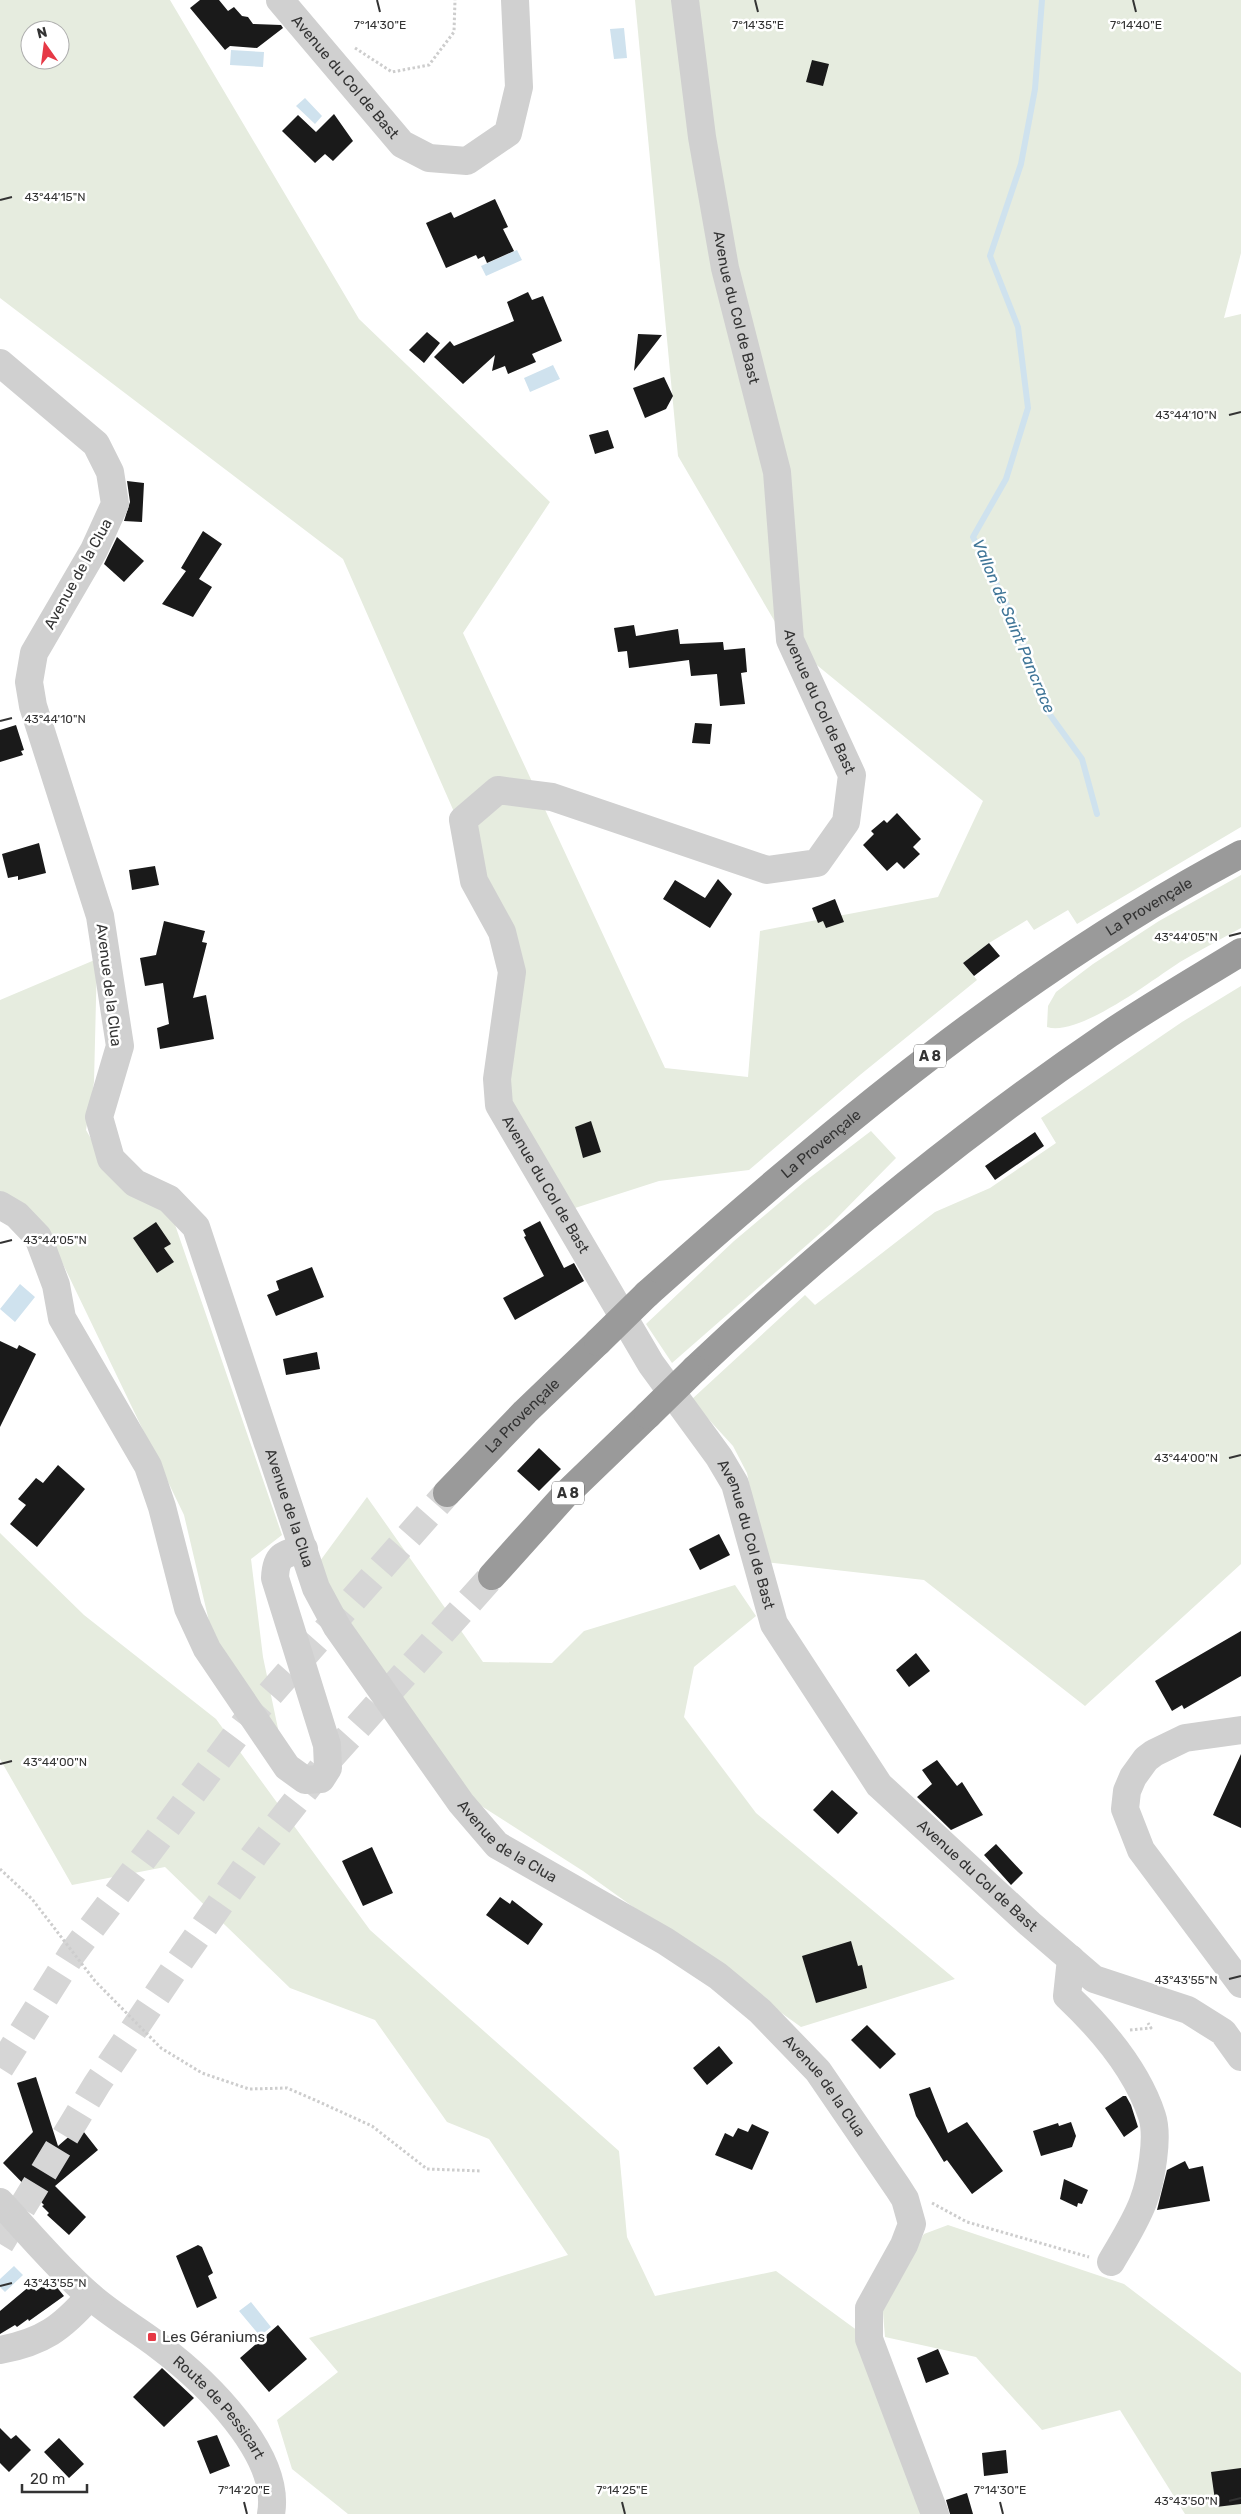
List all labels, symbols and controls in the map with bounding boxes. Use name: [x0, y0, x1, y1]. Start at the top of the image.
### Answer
street label: Avenue du Col de Bast: [288, 11, 403, 143]
text: 7°14'30"E: [354, 18, 406, 32]
text: 7°14'35"E: [732, 18, 784, 32]
text: 7°14'40"E: [1110, 18, 1162, 32]
north arrow: [20, 20, 70, 70]
text: N: [35, 23, 49, 42]
text: 43°44'15"N: [24, 190, 86, 204]
street label: Avenue du Col de Bast: [710, 230, 763, 386]
text: 43°44'10"N: [1155, 408, 1217, 422]
street label: Avenue de la Clua: [40, 516, 116, 632]
water label: Vallon de Saint Pancrace: [969, 536, 1059, 716]
street label: Avenue du Col de Bast: [780, 629, 859, 777]
text: 43°44'10"N: [24, 712, 86, 726]
street label: La Provençale: [1102, 874, 1196, 940]
street label: Avenue de la Clua: [93, 922, 125, 1048]
text: 43°44'05"N: [1154, 930, 1218, 944]
road number: A 8: [914, 1044, 946, 1068]
street label: La Provençale: [778, 1106, 865, 1182]
street label: Avenue du Col de Bast: [498, 1112, 593, 1257]
text: 43°44'05"N: [23, 1233, 87, 1247]
street label: La Provençale: [481, 1375, 563, 1457]
street label: Avenue de la Clua: [261, 1446, 317, 1570]
text: 43°44'00"N: [1154, 1451, 1218, 1465]
street label: Avenue du Col de Bast: [713, 1456, 778, 1611]
road number: A 8: [552, 1482, 584, 1505]
text: 43°44'00"N: [23, 1755, 87, 1769]
street label: Avenue de la Clua: [454, 1796, 560, 1886]
street label: Avenue du Col de Bast: [914, 1816, 1041, 1935]
text: 43°43'55"N: [1154, 1973, 1218, 1987]
street label: Avenue de la Clua: [779, 2031, 869, 2140]
text: 43°43'55"N: [23, 2276, 87, 2290]
place label: Les Géraniums: [162, 2328, 266, 2346]
marker: Les Géraniums: [146, 2331, 158, 2343]
street label: Route de Pessicart: [169, 2352, 268, 2462]
scale bar: [22, 2462, 88, 2494]
text: 20 m: [30, 2470, 65, 2488]
text: 7°14'20"E: [218, 2483, 270, 2497]
text: 7°14'25"E: [596, 2483, 648, 2497]
text: 7°14'30"E: [974, 2483, 1026, 2497]
text: 43°43'50"N: [1154, 2494, 1218, 2508]

